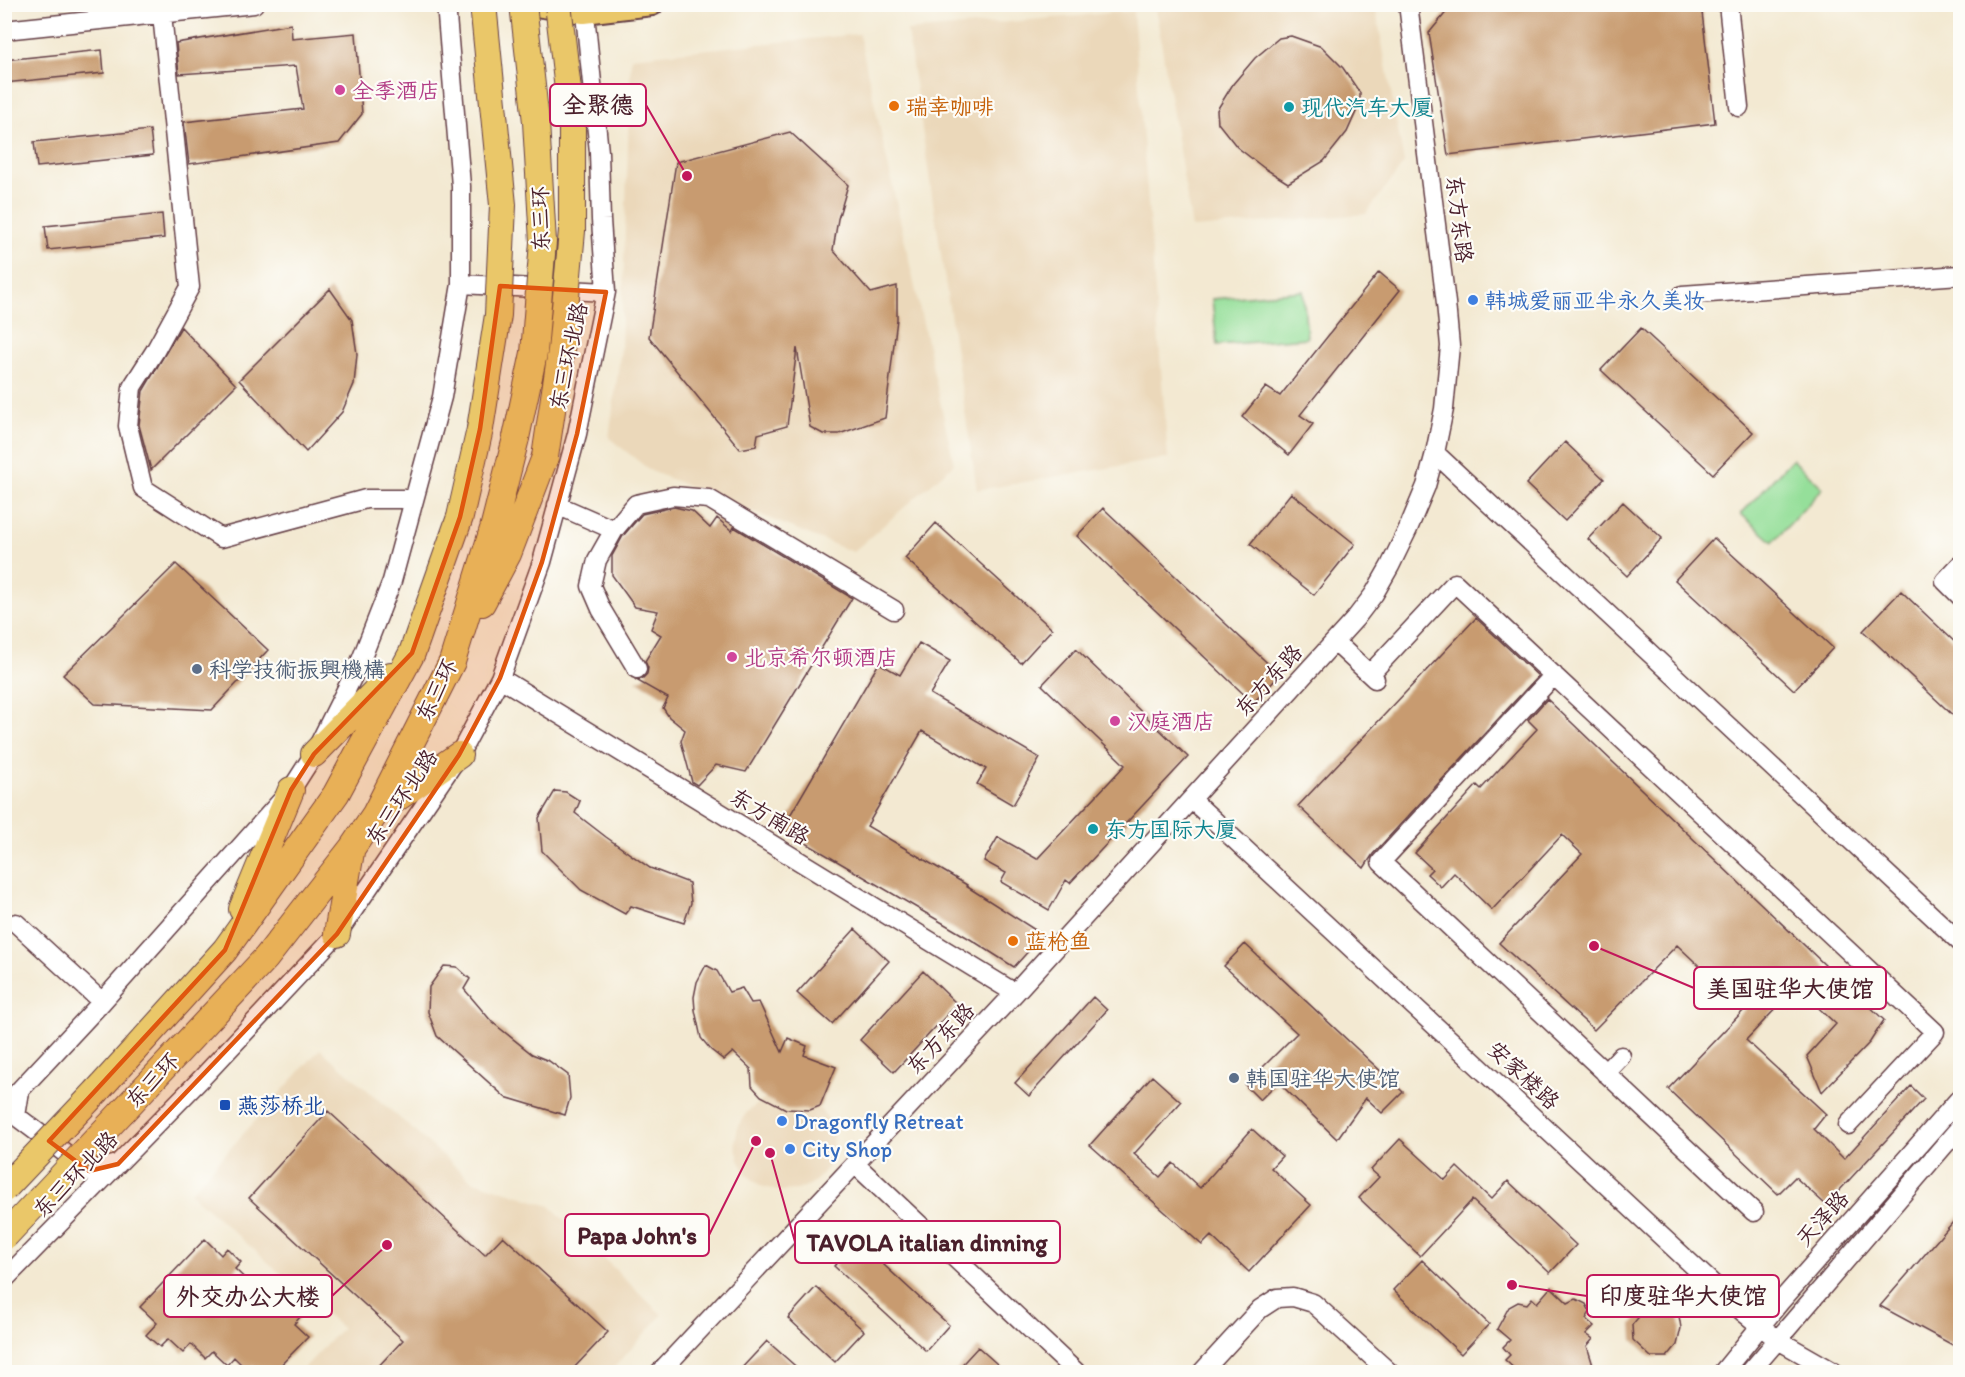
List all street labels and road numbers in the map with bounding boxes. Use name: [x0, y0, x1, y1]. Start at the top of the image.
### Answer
street label: 东方东路: [1441, 174, 1478, 264]
street label: 东三环: [526, 186, 555, 252]
street label: 东三环北路: [544, 299, 593, 413]
street label: 东方东路: [1229, 639, 1308, 722]
street label: 东三环: [410, 655, 463, 726]
street label: 东三环北路: [359, 744, 443, 850]
street label: 东方南路: [725, 782, 814, 851]
street label: 东方东路: [900, 997, 980, 1080]
street label: 安家楼路: [1482, 1035, 1565, 1115]
street label: 东三环: [120, 1047, 185, 1114]
street label: 东三环北路: [27, 1125, 123, 1223]
street label: 天泽路: [1790, 1185, 1854, 1252]

